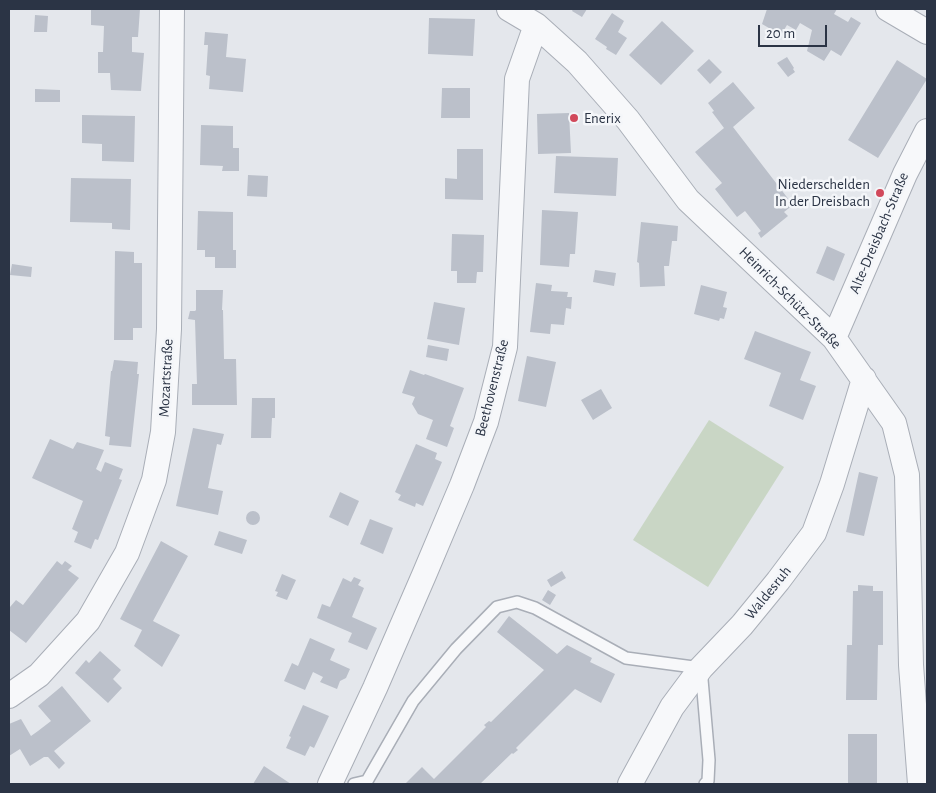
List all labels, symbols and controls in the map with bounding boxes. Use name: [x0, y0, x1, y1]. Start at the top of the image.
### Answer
scale bar: [761, 15, 830, 47]
text: 20 m: [766, 26, 795, 41]
place label: Enerix: [584, 109, 621, 127]
marker: Enerix: [568, 112, 580, 124]
street label: Alte-Dreisbach-Straße: [845, 170, 913, 296]
place label: Niederschelden In der Dreisbach: [775, 175, 870, 210]
marker: Niederschelden In der Dreisbach: [874, 187, 886, 199]
street label: Heinrich-Schütz-Straße: [735, 243, 845, 353]
street label: Mozartstraße: [155, 338, 177, 418]
street label: Beethovenstraße: [471, 338, 513, 438]
street label: Waldesruh: [741, 563, 795, 623]

